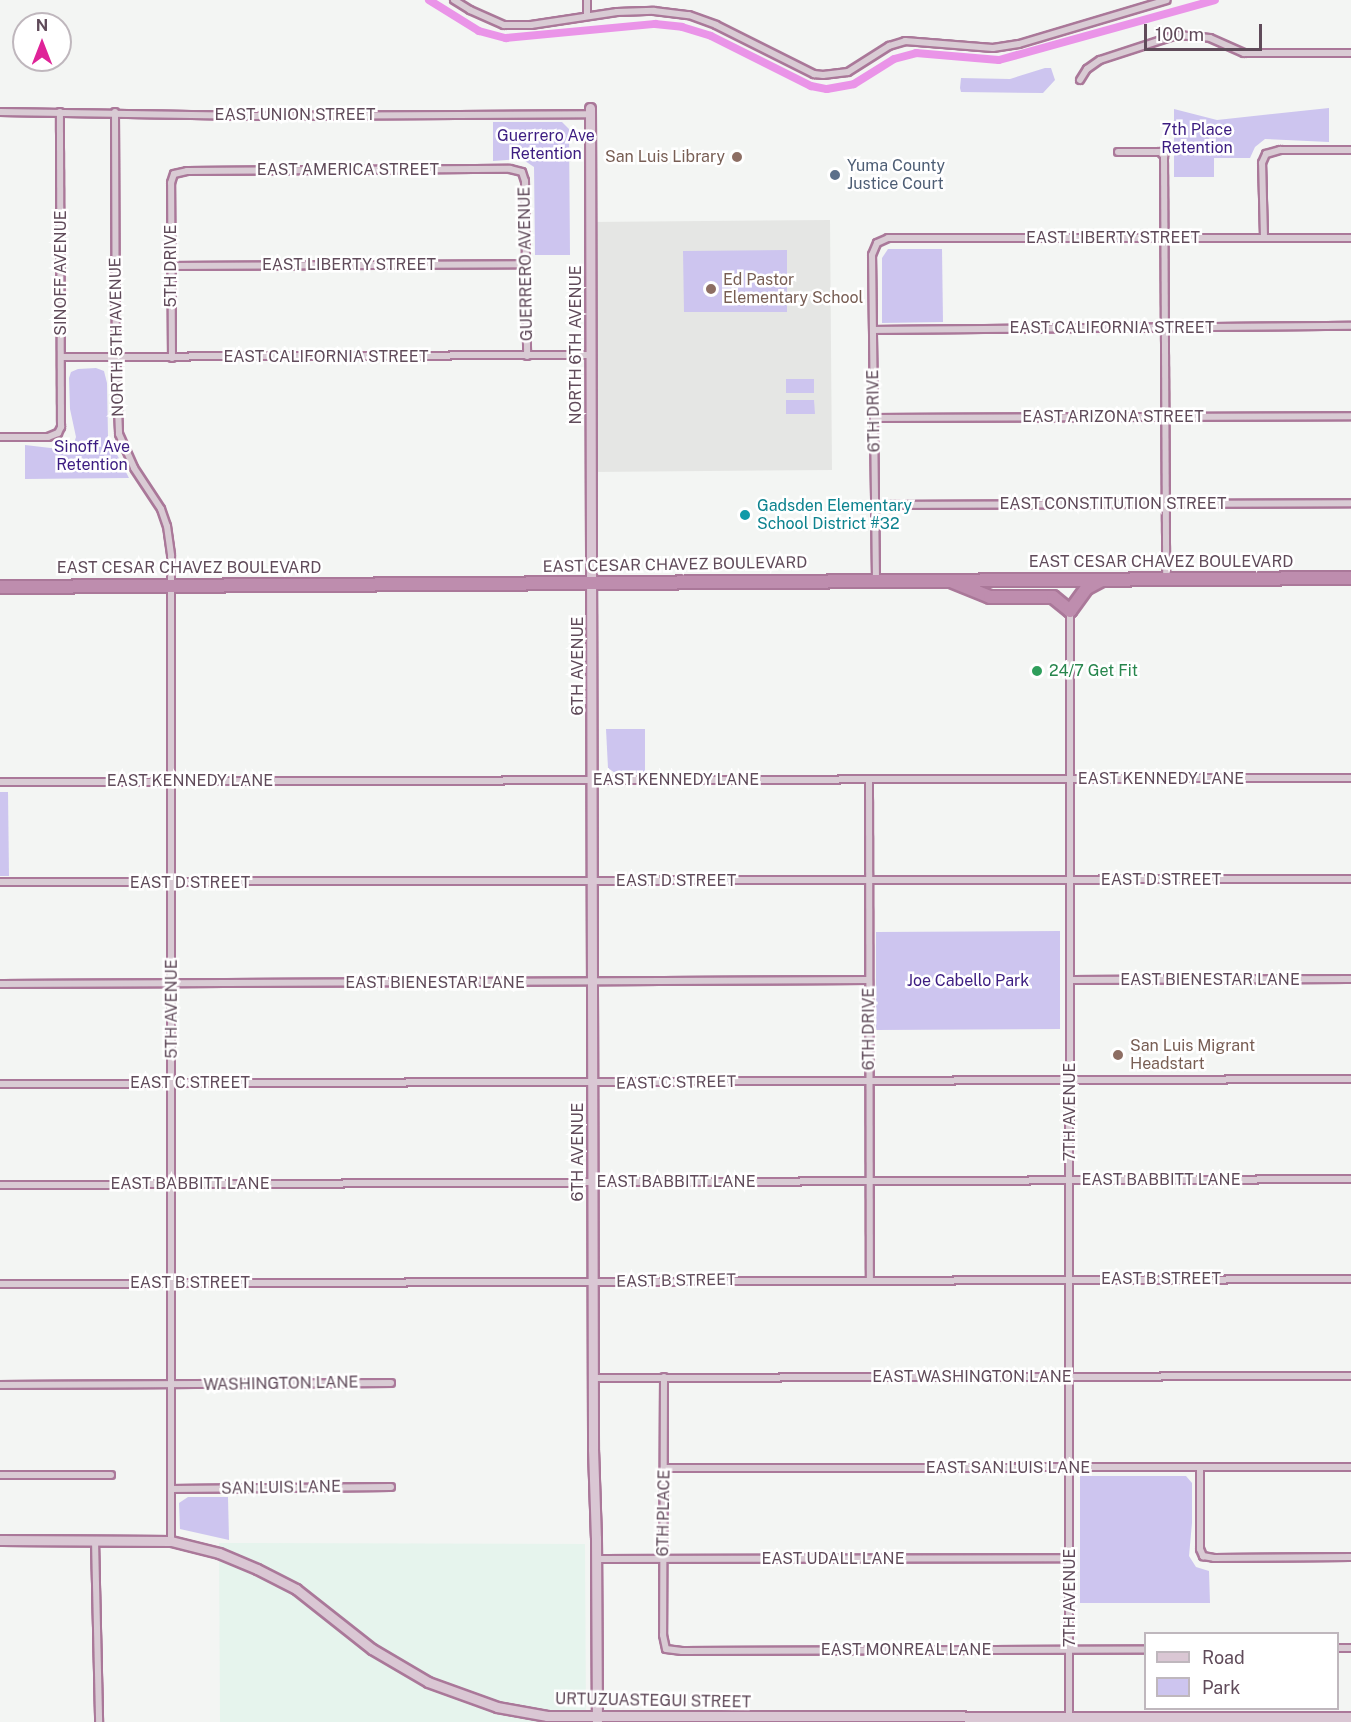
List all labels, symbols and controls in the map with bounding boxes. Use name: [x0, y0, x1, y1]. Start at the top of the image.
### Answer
north arrow: [12, 12, 72, 72]
scale bar: [1147, 12, 1266, 50]
text: N: [36, 16, 48, 35]
text: 100 m: [1155, 24, 1204, 45]
street label: EAST UNION STREET: [215, 105, 375, 125]
park label: 7th Place Retention: [1161, 120, 1233, 158]
park label: Guerrero Ave Retention: [497, 126, 595, 164]
place label: San Luis Library: [605, 147, 725, 167]
marker: San Luis Library: [730, 150, 744, 164]
place label: Yuma County Justice Court: [847, 156, 945, 194]
street label: EAST AMERICA STREET: [257, 160, 439, 180]
marker: Yuma County Justice Court: [828, 168, 842, 182]
street label: GUERRERO AVENUE: [515, 187, 537, 341]
street label: SINOFF AVENUE: [51, 210, 71, 336]
street label: 5TH DRIVE: [161, 224, 181, 308]
street label: EAST LIBERTY STREET: [1026, 228, 1200, 248]
street label: EAST LIBERTY STREET: [262, 255, 436, 275]
street label: NORTH 5TH AVENUE: [106, 257, 128, 417]
street label: NORTH 6TH AVENUE: [566, 265, 586, 425]
place label: Ed Pastor Elementary School: [723, 270, 863, 308]
marker: Ed Pastor Elementary School: [704, 282, 718, 296]
street label: EAST CALIFORNIA STREET: [1009, 318, 1215, 338]
street label: EAST CALIFORNIA STREET: [223, 347, 429, 367]
street label: 6TH DRIVE: [864, 369, 884, 453]
street label: EAST ARIZONA STREET: [1022, 407, 1204, 427]
park label: Sinoff Ave Retention: [54, 437, 130, 475]
street label: EAST CONSTITUTION STREET: [999, 494, 1227, 514]
place label: Gadsden Elementary School District #32: [757, 496, 912, 534]
marker: Gadsden Elementary School District #32: [738, 508, 752, 522]
street label: EAST CESAR CHAVEZ BOULEVARD: [1029, 552, 1293, 572]
street label: EAST CESAR CHAVEZ BOULEVARD: [542, 553, 808, 577]
street label: EAST CESAR CHAVEZ BOULEVARD: [57, 558, 321, 578]
street label: 6TH AVENUE: [568, 616, 588, 716]
place label: 24/7 Get Fit: [1049, 661, 1138, 681]
marker: 24/7 Get Fit: [1030, 664, 1044, 678]
street label: EAST KENNEDY LANE: [1078, 769, 1244, 789]
street label: EAST KENNEDY LANE: [593, 770, 759, 790]
street label: EAST KENNEDY LANE: [107, 771, 273, 791]
street label: EAST D STREET: [1101, 870, 1221, 890]
street label: EAST D STREET: [616, 871, 736, 891]
street label: EAST D STREET: [130, 873, 250, 893]
street label: 5TH AVENUE: [162, 959, 182, 1059]
street label: EAST BIENESTAR LANE: [1120, 970, 1300, 990]
park label: Joe Cabello Park: [907, 971, 1029, 991]
street label: EAST BIENESTAR LANE: [345, 973, 525, 993]
street label: 6TH DRIVE: [859, 988, 879, 1070]
place label: San Luis Migrant Headstart: [1130, 1036, 1255, 1074]
marker: San Luis Migrant Headstart: [1111, 1048, 1125, 1062]
street label: 7TH AVENUE: [1060, 1063, 1080, 1161]
street label: EAST C STREET: [616, 1072, 736, 1094]
street label: EAST C STREET: [130, 1073, 250, 1093]
street label: 6TH AVENUE: [568, 1102, 588, 1202]
street label: EAST BABBITT LANE: [1081, 1170, 1241, 1190]
street label: EAST BABBITT LANE: [596, 1172, 756, 1192]
street label: EAST BABBITT LANE: [110, 1174, 270, 1194]
street label: EAST B STREET: [1101, 1269, 1221, 1289]
street label: EAST B STREET: [616, 1270, 736, 1292]
street label: EAST B STREET: [130, 1273, 250, 1293]
street label: EAST WASHINGTON LANE: [872, 1367, 1072, 1387]
street label: WASHINGTON LANE: [203, 1373, 359, 1395]
street label: EAST SAN LUIS LANE: [926, 1458, 1090, 1478]
street label: 6TH PLACE: [654, 1469, 674, 1557]
street label: SAN LUIS LANE: [221, 1477, 341, 1499]
street label: EAST UDALL LANE: [761, 1549, 905, 1569]
street label: 7TH AVENUE: [1060, 1549, 1080, 1647]
legend: [1144, 1632, 1339, 1710]
street label: EAST MONREAL LANE: [821, 1640, 991, 1660]
text: Road: [1202, 1647, 1245, 1668]
text: Park: [1202, 1677, 1240, 1698]
street label: URTUZUASTEGUI STREET: [555, 1690, 751, 1712]

